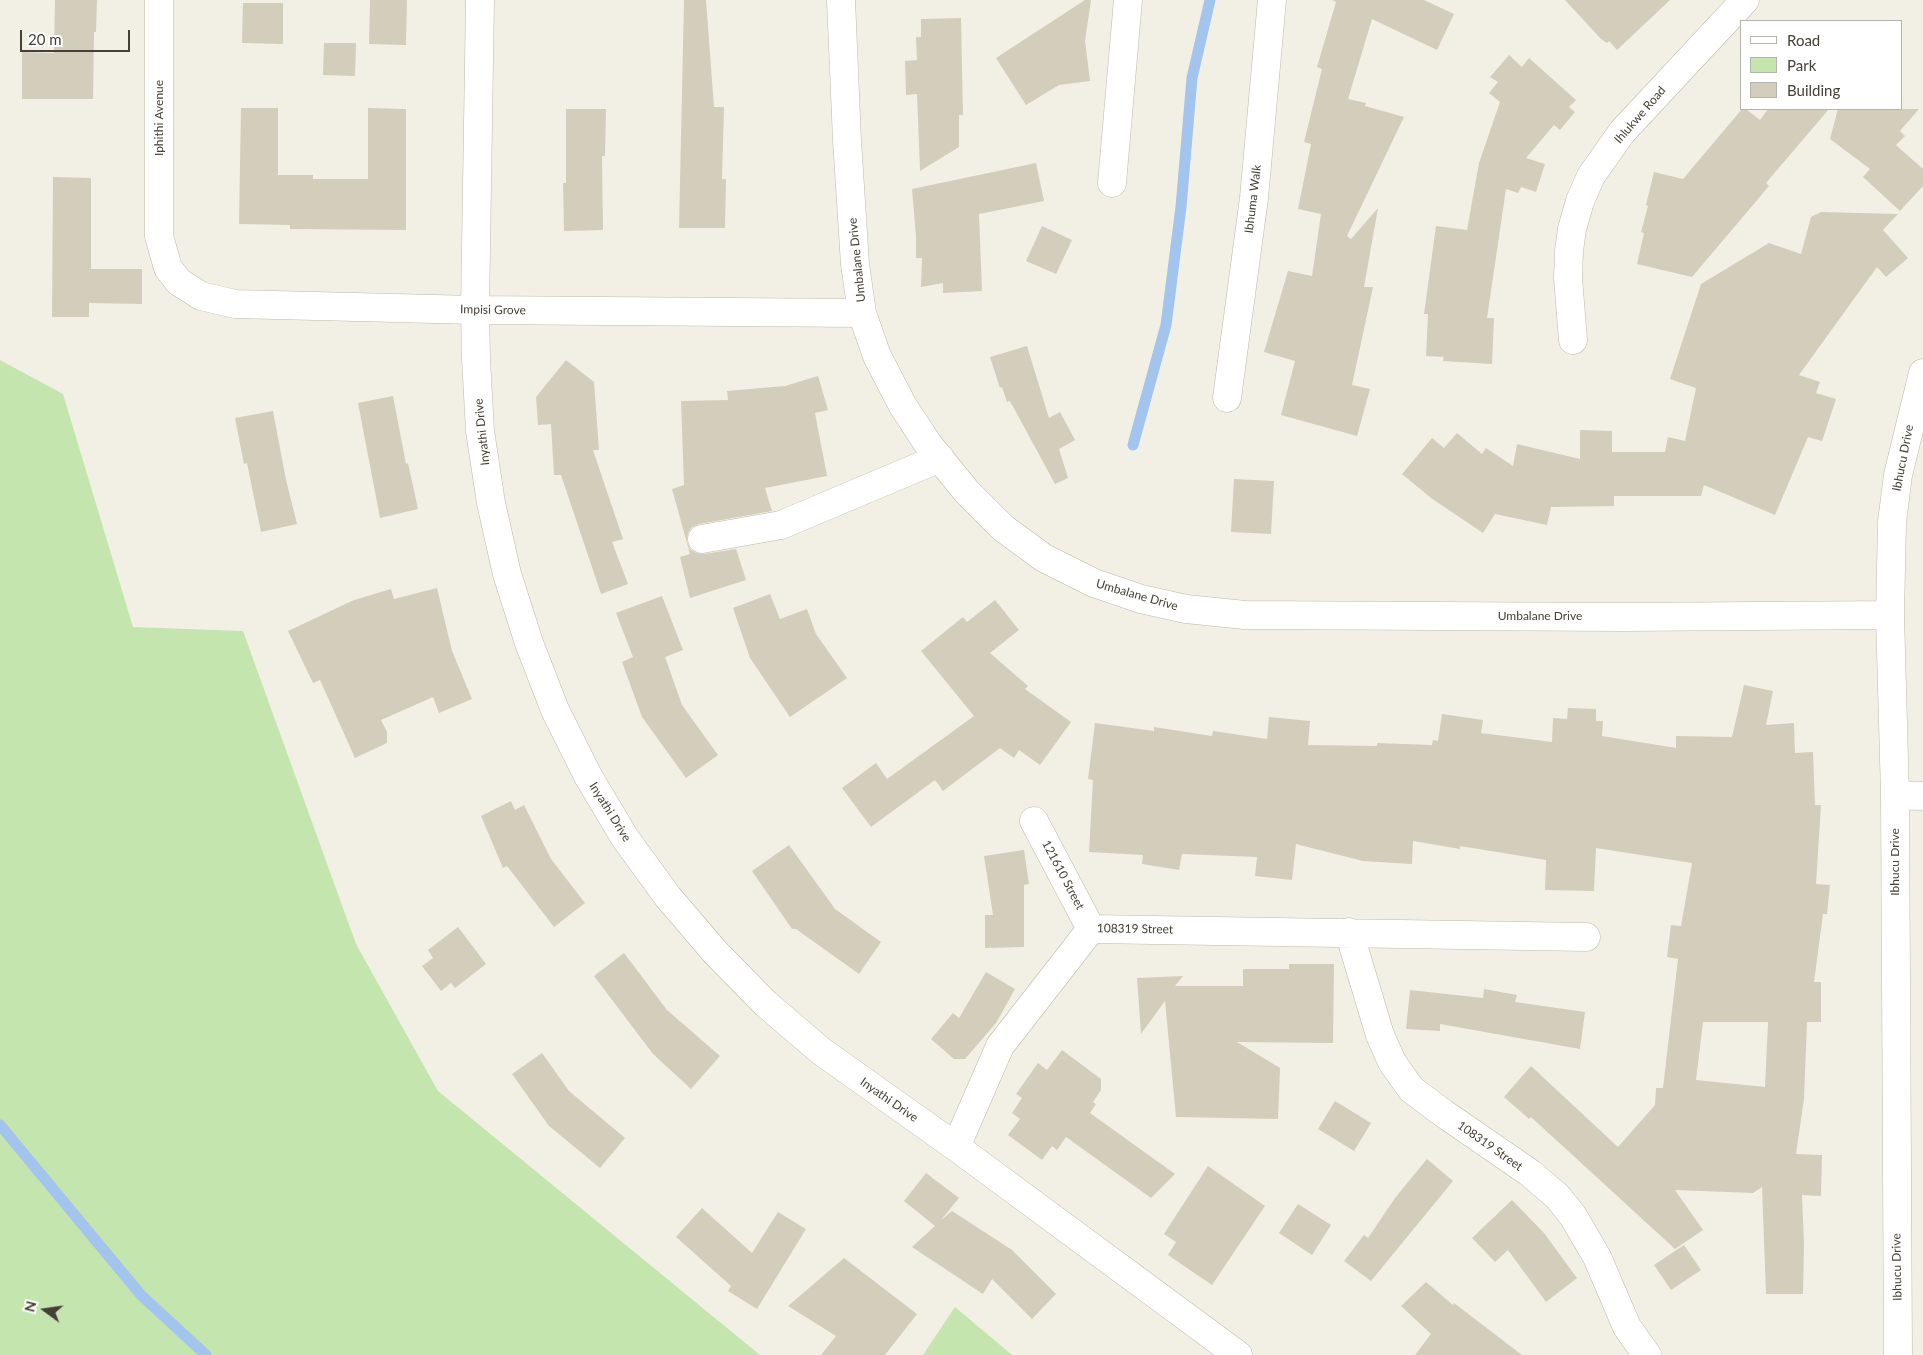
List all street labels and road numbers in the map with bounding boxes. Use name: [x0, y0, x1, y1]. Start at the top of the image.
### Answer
street label: Iphithi Avenue: [152, 80, 166, 156]
street label: Ihlukwe Road: [1611, 84, 1669, 146]
street label: Ibhuma Walk: [1242, 164, 1264, 234]
street label: Umbalane Drive: [845, 217, 869, 303]
street label: Impisi Grove: [460, 302, 526, 318]
street label: Inyathi Drive: [471, 398, 493, 466]
street label: Ibhucu Drive: [1889, 424, 1917, 492]
street label: Umbalane Drive: [1094, 576, 1180, 614]
street label: Umbalane Drive: [1498, 609, 1582, 623]
street label: Inyathi Drive: [586, 780, 634, 844]
street label: Ibhucu Drive: [1888, 828, 1902, 896]
street label: 121610 Street: [1039, 838, 1087, 912]
street label: 108319 Street: [1097, 921, 1173, 937]
street label: Inyathi Drive: [857, 1075, 921, 1125]
street label: 108319 Street: [1455, 1118, 1525, 1174]
street label: Ibhucu Drive: [1889, 1233, 1905, 1301]

